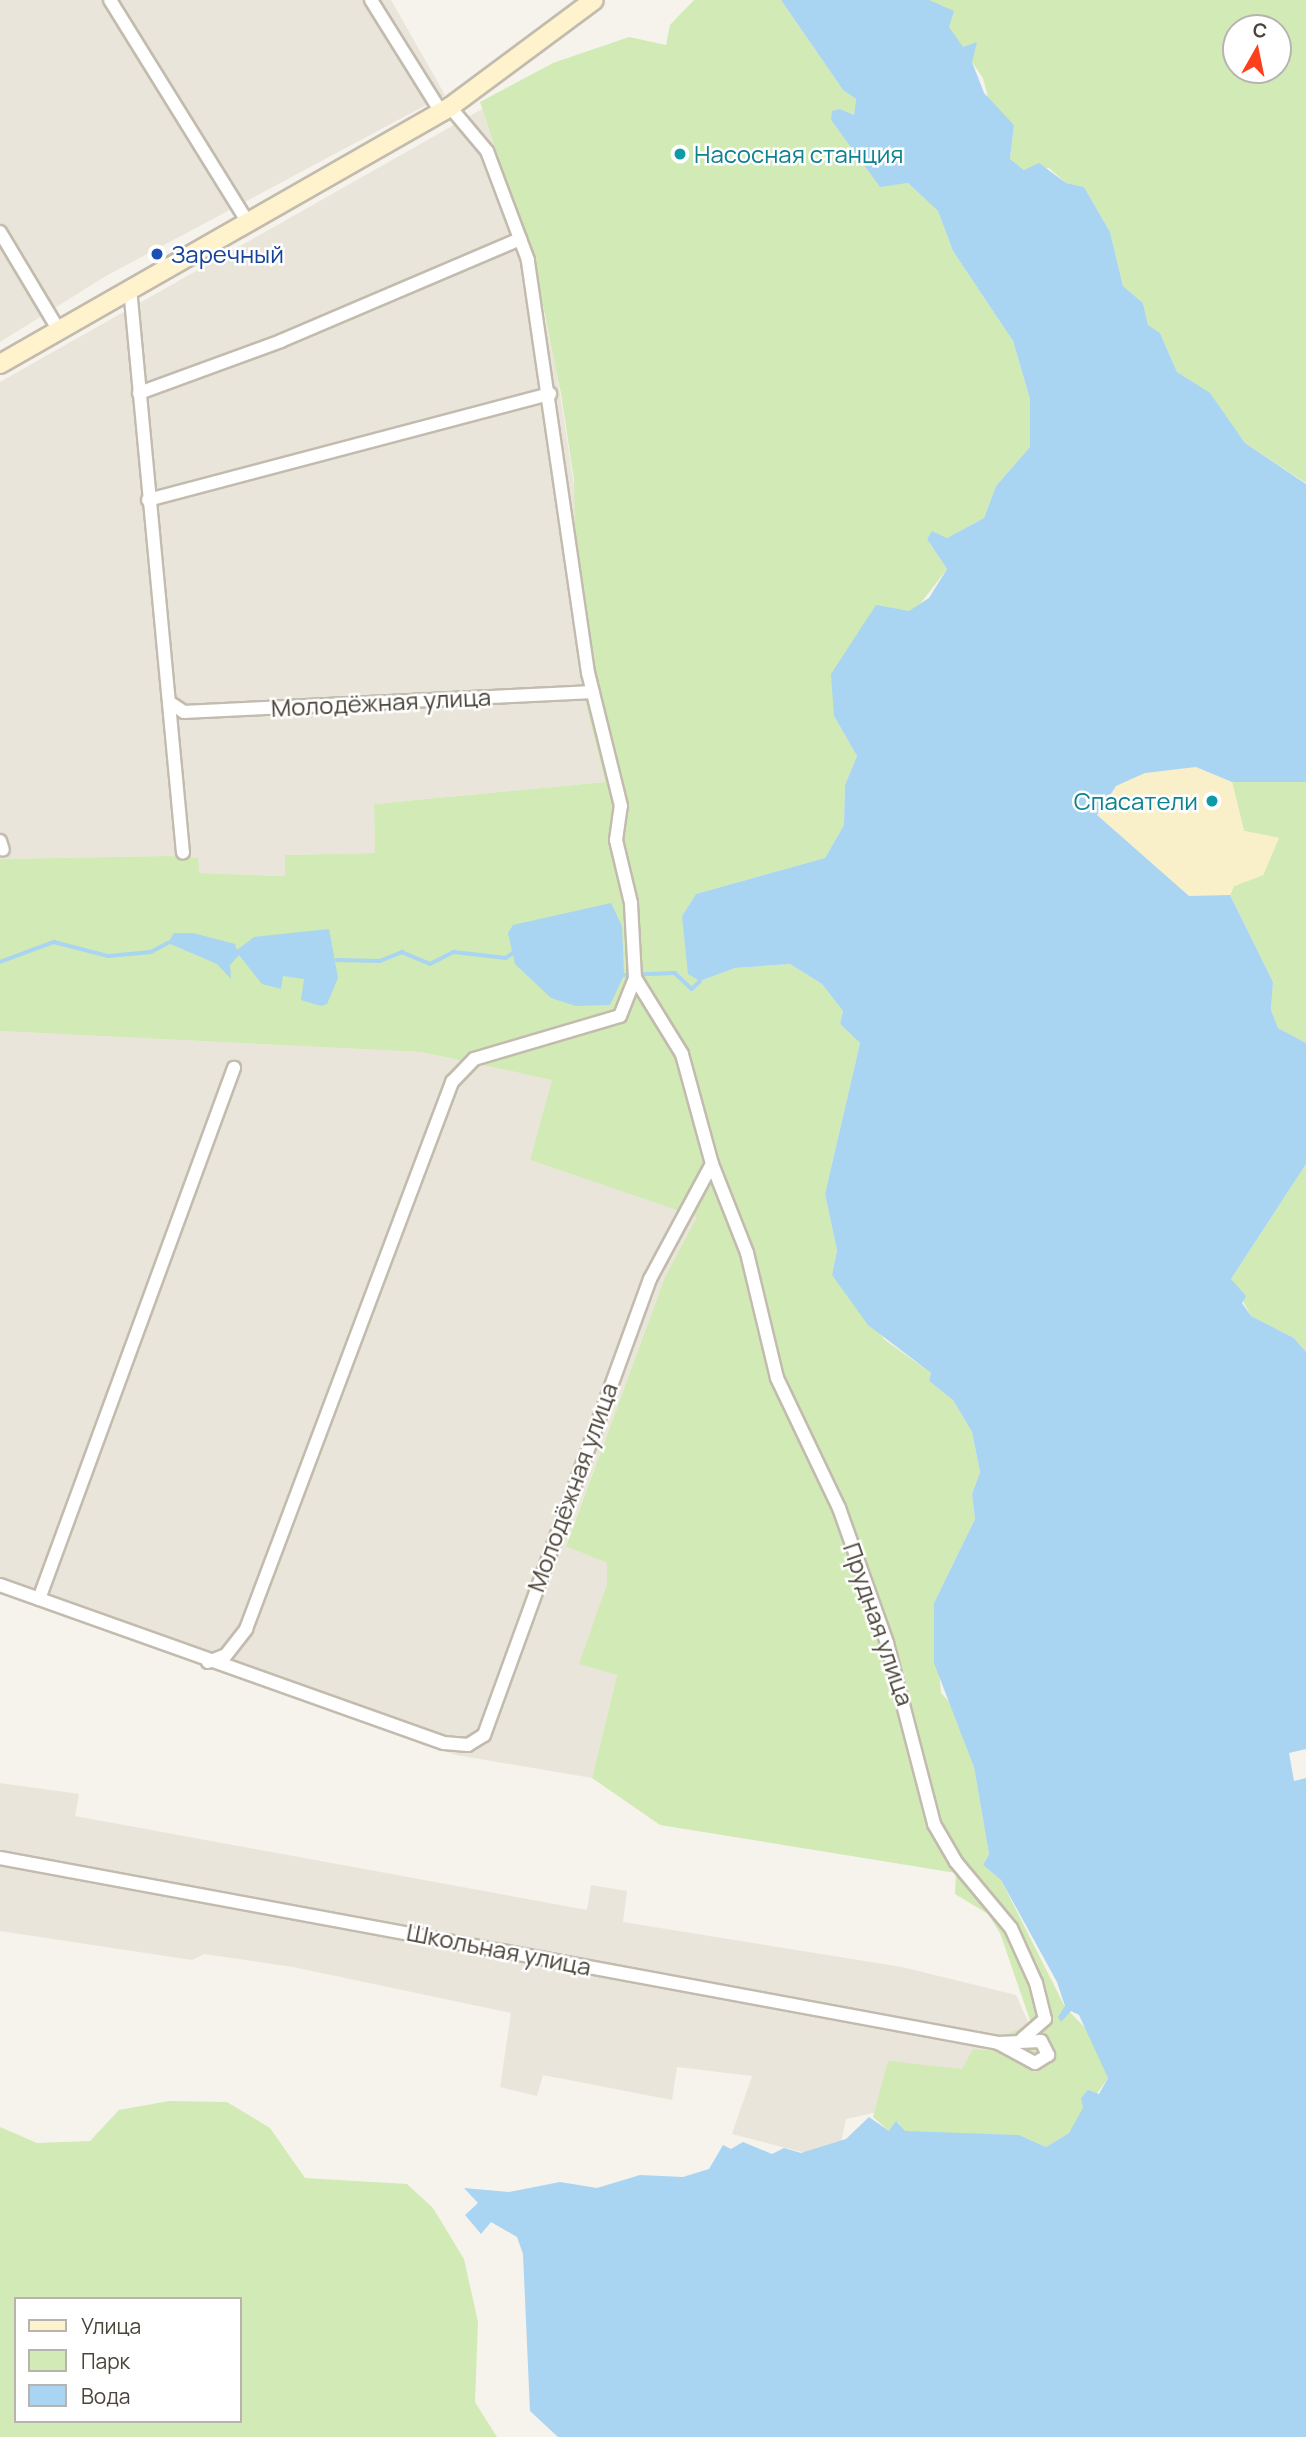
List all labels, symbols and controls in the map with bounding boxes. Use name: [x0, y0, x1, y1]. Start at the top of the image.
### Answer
north arrow: [1222, 14, 1292, 84]
text: С: [1251, 16, 1269, 44]
place label: Насосная станция: [694, 140, 904, 168]
marker: Насосная станция: [672, 146, 688, 162]
place label: Заречный: [171, 240, 284, 268]
marker: Заречный: [149, 246, 165, 262]
street label: Молодёжная улица: [270, 682, 492, 722]
place label: Спасатели: [1074, 787, 1198, 815]
marker: Спасатели: [1204, 793, 1220, 809]
street label: Молодёжная улица: [521, 1379, 623, 1595]
street label: Прудная улица: [838, 1539, 920, 1709]
street label: Школьная улица: [404, 1917, 594, 1981]
legend: [14, 2297, 242, 2423]
text: Улица: [81, 2312, 141, 2340]
text: Парк: [81, 2347, 130, 2375]
text: Вода: [81, 2382, 131, 2410]

